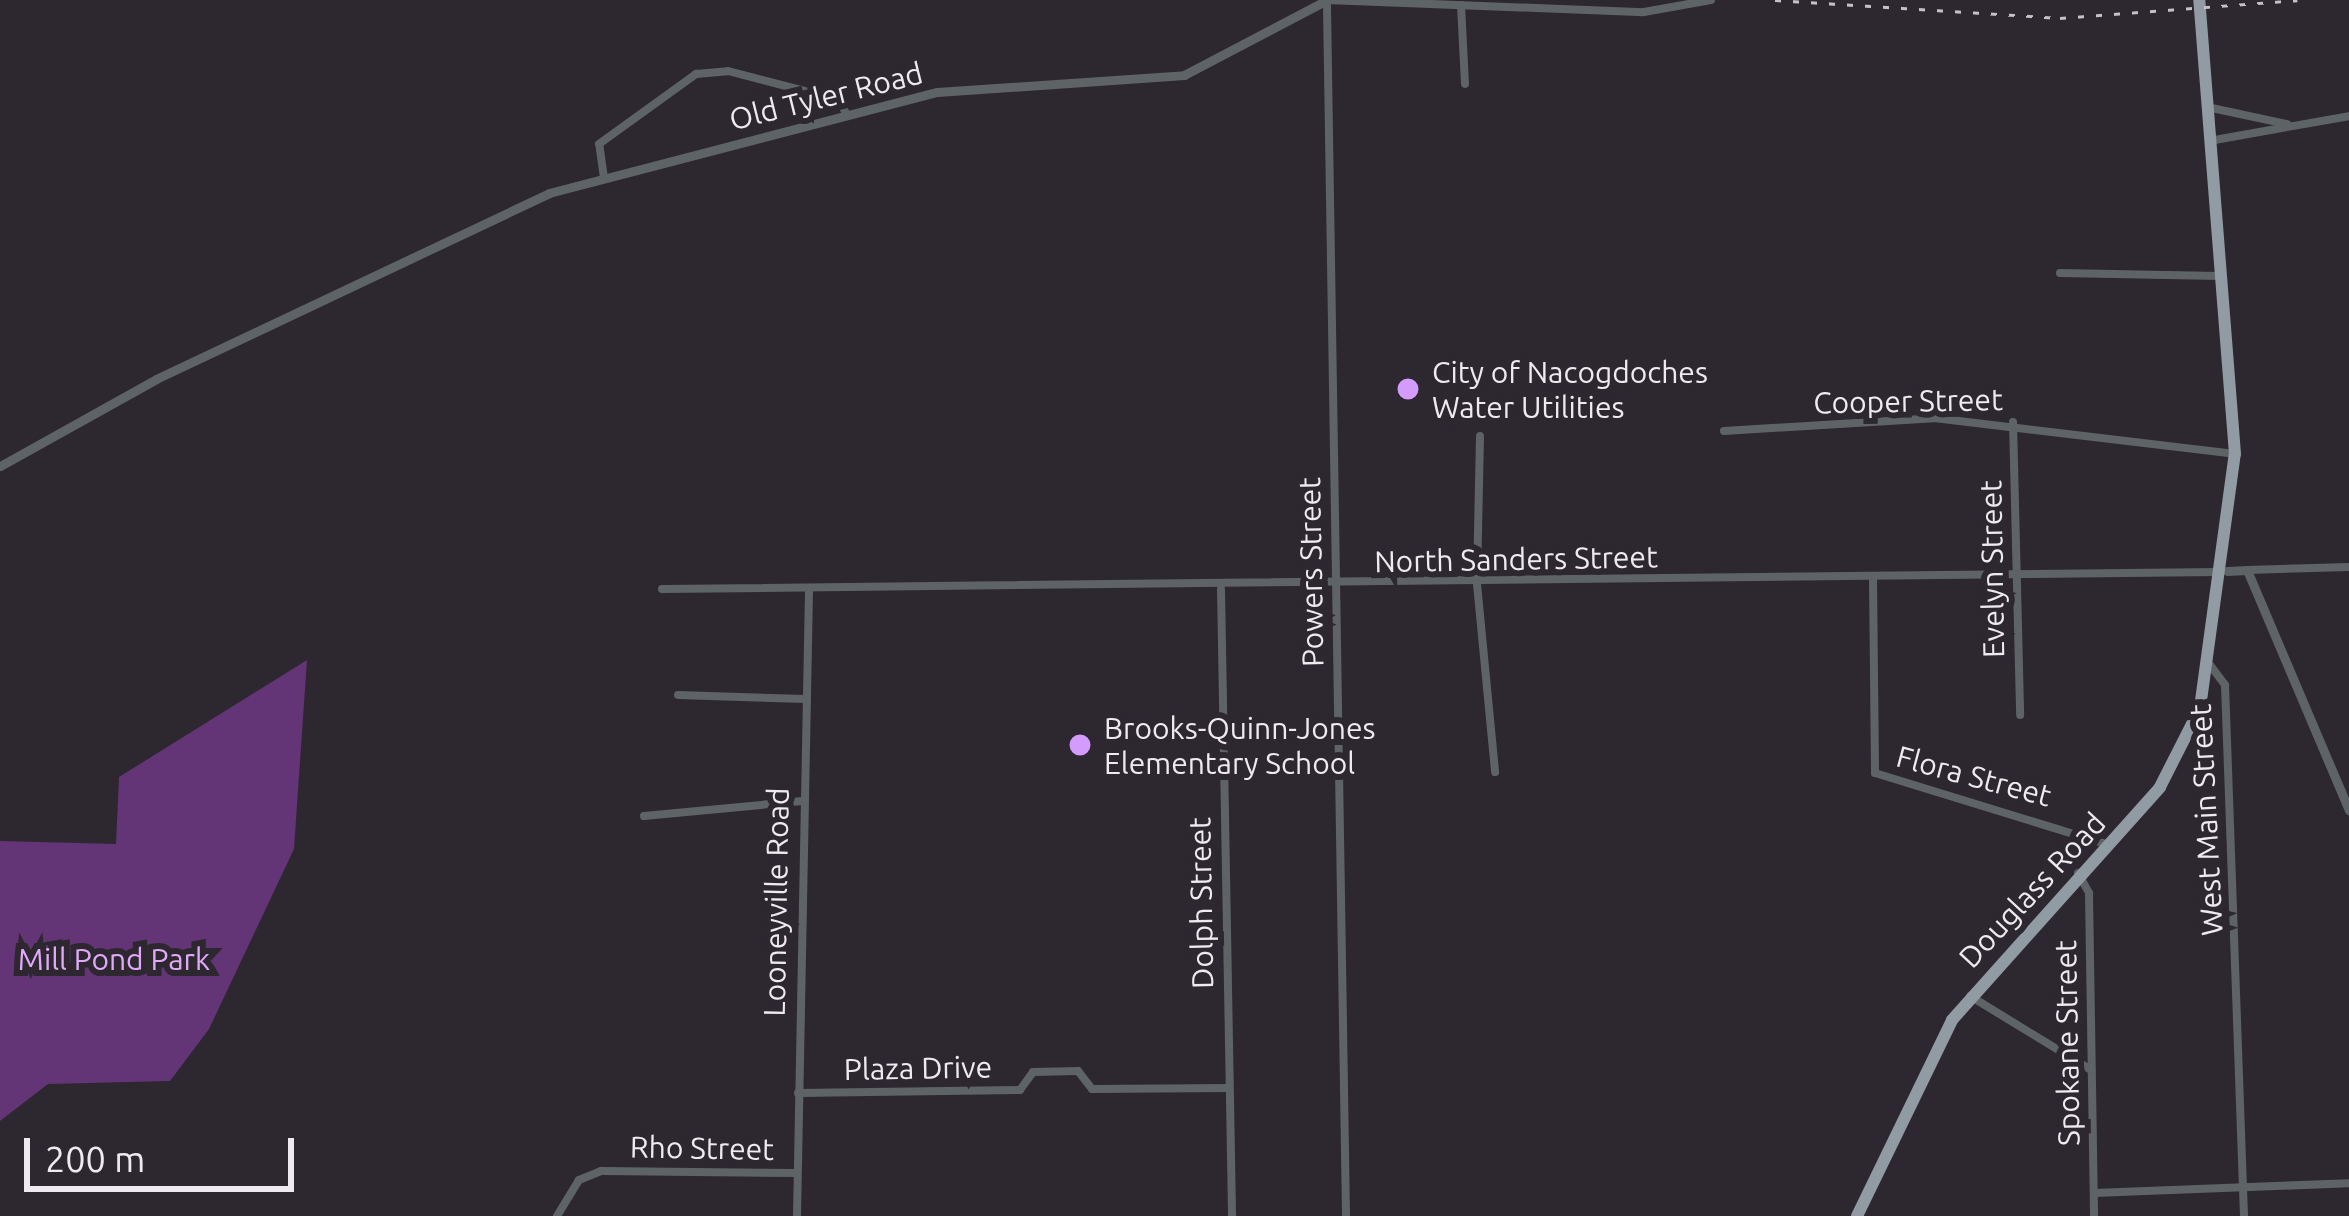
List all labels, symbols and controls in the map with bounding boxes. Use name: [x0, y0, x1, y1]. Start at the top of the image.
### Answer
street label: Old Tyler Road: [726, 55, 926, 137]
place label: City of Nacogdoches Water Utilities: [1432, 354, 1708, 424]
marker: City of Nacogdoches Water Utilities: [1395, 376, 1421, 402]
street label: Cooper Street: [1813, 381, 2003, 421]
street label: Powers Street: [1291, 477, 1331, 667]
street label: Evelyn Street: [1972, 480, 2012, 658]
street label: North Sanders Street: [1374, 539, 1658, 579]
street label: West Main Street: [2182, 703, 2230, 937]
place label: Brooks-Quinn-Jones Elementary School: [1104, 710, 1376, 780]
marker: Brooks-Quinn-Jones Elementary School: [1067, 732, 1093, 758]
street label: Flora Street: [1893, 738, 2055, 814]
street label: Looneyville Road: [756, 787, 796, 1017]
street label: Douglass Road: [1951, 805, 2113, 975]
street label: Dolph Street: [1182, 817, 1220, 989]
street label: Spokane Street: [2047, 940, 2087, 1146]
park label: Mill Pond Park: [18, 941, 210, 977]
street label: Plaza Drive: [844, 1049, 992, 1087]
scale bar: [30, 1114, 300, 1188]
street label: Rho Street: [630, 1129, 774, 1167]
text: 200 m: [45, 1138, 145, 1179]

